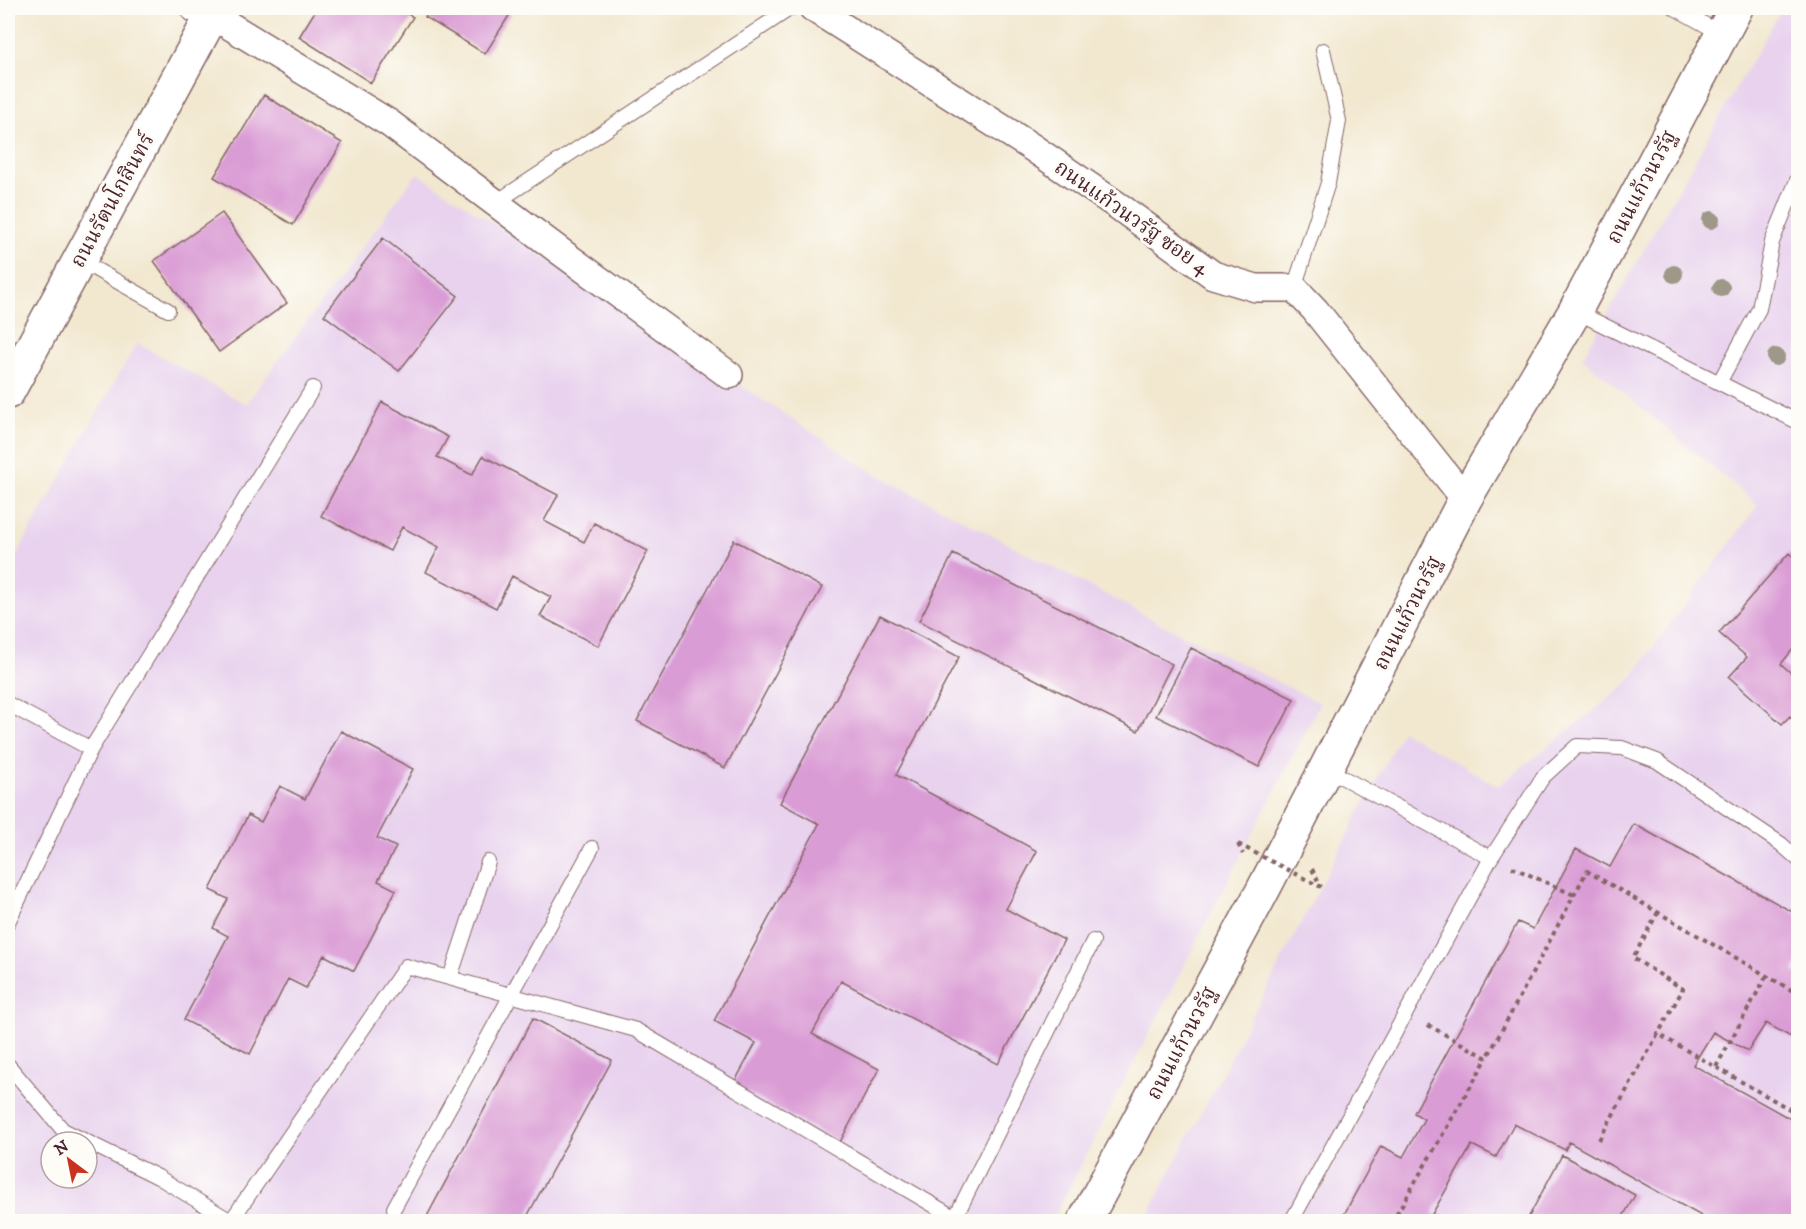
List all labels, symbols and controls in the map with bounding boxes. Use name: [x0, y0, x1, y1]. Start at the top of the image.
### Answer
street label: ถนนรัตนโกสินทร์: [63, 126, 161, 272]
street label: ถนนแก้วนวรัฐ: [1601, 126, 1683, 248]
street label: ถนนแก้วนวรัฐ ซอย 4: [1049, 155, 1215, 281]
street label: ถนนแก้วนวรัฐ: [1368, 552, 1448, 675]
street label: ถนนแก้วนวรัฐ: [1141, 982, 1223, 1104]
north arrow: [39, 1130, 99, 1190]
text: N: [51, 1136, 72, 1160]

